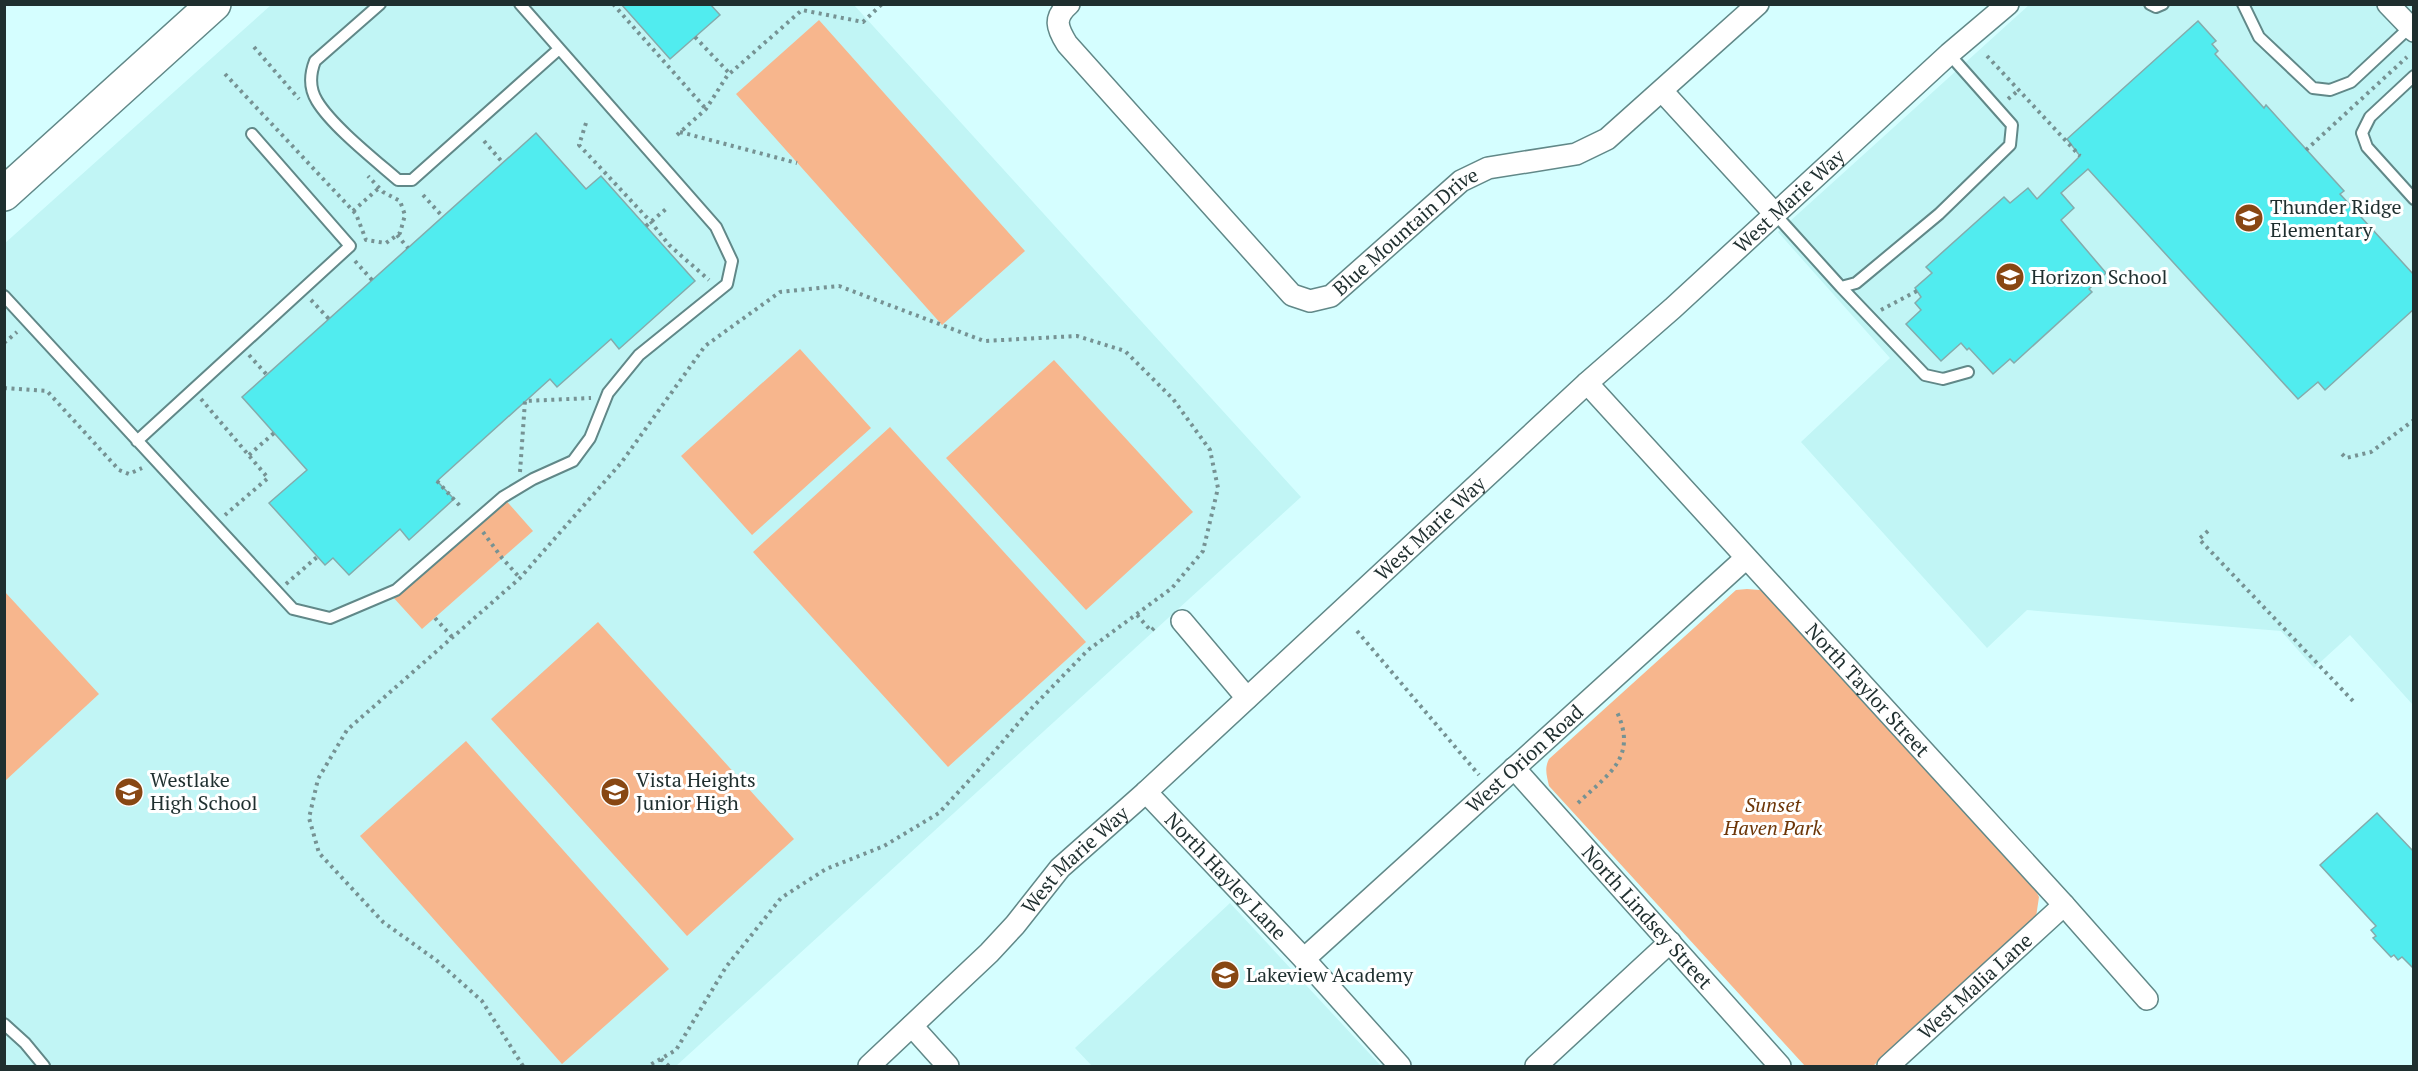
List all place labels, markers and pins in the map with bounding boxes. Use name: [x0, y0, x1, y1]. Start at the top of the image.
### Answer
place label: Thunder Ridge Elementary: [2270, 193, 2402, 243]
school or university icon: Thunder Ridge Elementary: [2233, 202, 2265, 234]
school or university icon: Horizon School: [1994, 261, 2026, 293]
place label: Horizon School: [2031, 263, 2168, 290]
place label: Westlake High School: [150, 766, 258, 816]
place label: Vista Heights Junior High: [636, 766, 756, 816]
school or university icon: Westlake High School: [113, 776, 145, 808]
school or university icon: Vista Heights Junior High: [599, 776, 631, 808]
school or university icon: Lakeview Academy: [1209, 959, 1241, 991]
place label: Lakeview Academy: [1246, 961, 1414, 988]

